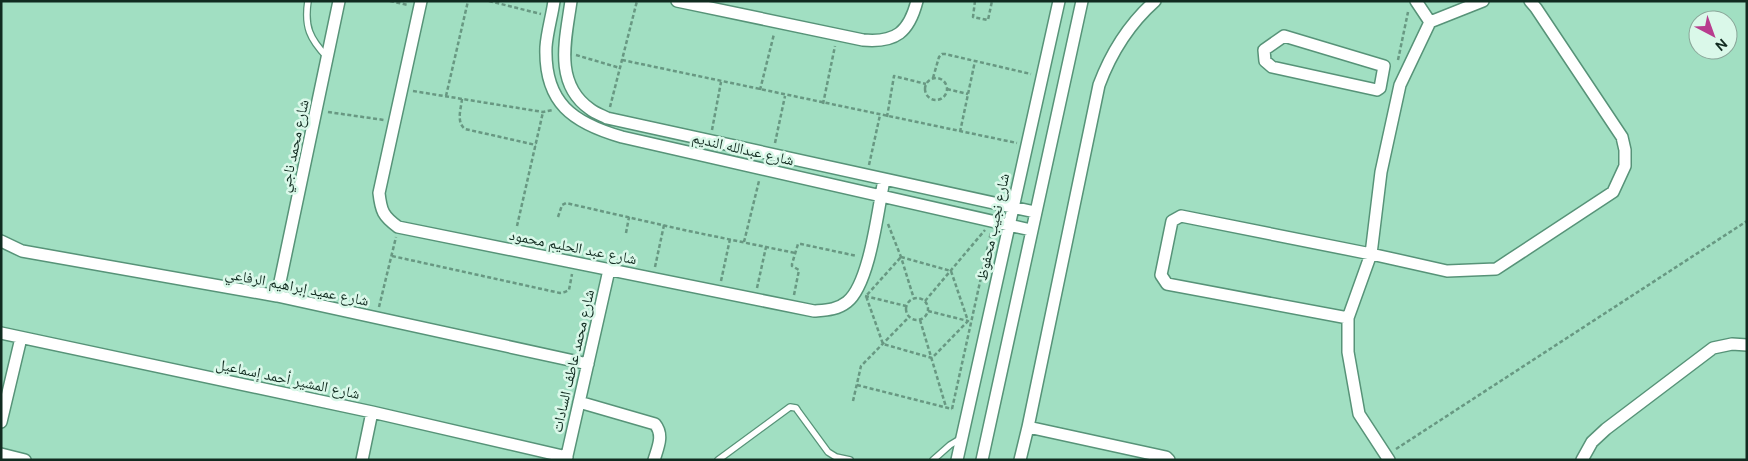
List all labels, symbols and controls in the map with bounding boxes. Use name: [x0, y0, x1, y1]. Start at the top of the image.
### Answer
north arrow: [1688, 10, 1738, 60]
text: N: [1712, 35, 1731, 55]
street label: شارع محمد ناجي: [274, 98, 315, 195]
street label: شارع عبدالله النديم: [690, 128, 796, 170]
street label: شارع نجيب محفوظ: [972, 171, 1014, 283]
street label: شارع عبد الحليم محمود: [508, 225, 639, 269]
street label: شارع عميد إبراهيم الرفاعي: [223, 263, 371, 313]
street label: شارع محمد عاطف السادات: [547, 287, 599, 434]
street label: شارع المشير أحمد إسماعيل: [214, 354, 362, 404]

